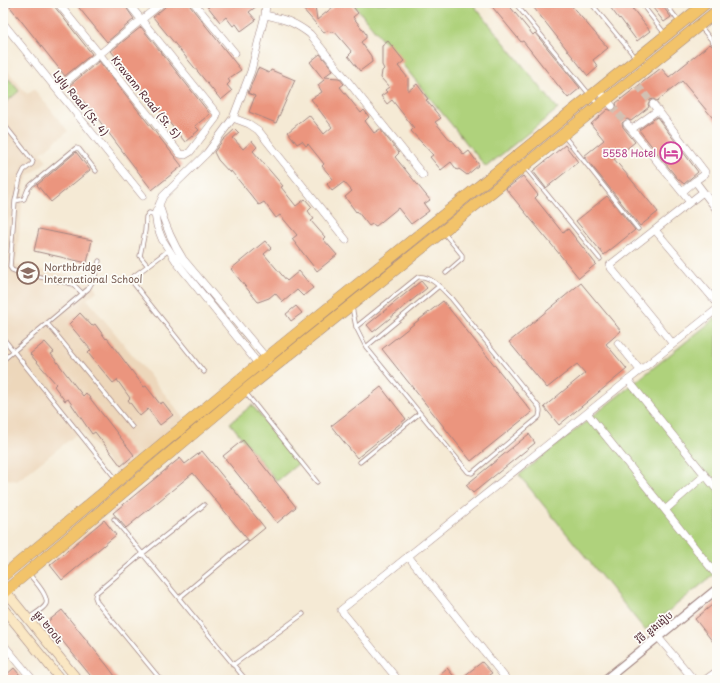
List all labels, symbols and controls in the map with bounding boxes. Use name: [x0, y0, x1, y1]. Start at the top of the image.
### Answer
street label: Kravann Road (St. 5): [108, 52, 185, 141]
street label: Lyly Road (St. 4): [49, 67, 113, 139]
hotel icon: 5558 Hotel: [658, 140, 684, 166]
place label: 5558 Hotel: [602, 145, 656, 160]
place label: Northbridge International School: [44, 259, 142, 286]
school or university icon: Northbridge International School: [15, 260, 41, 286]
street label: ផ្លូវ ២០០៤: [29, 607, 68, 649]
street label: វិថី ឌួងងៀប: [632, 607, 676, 646]

